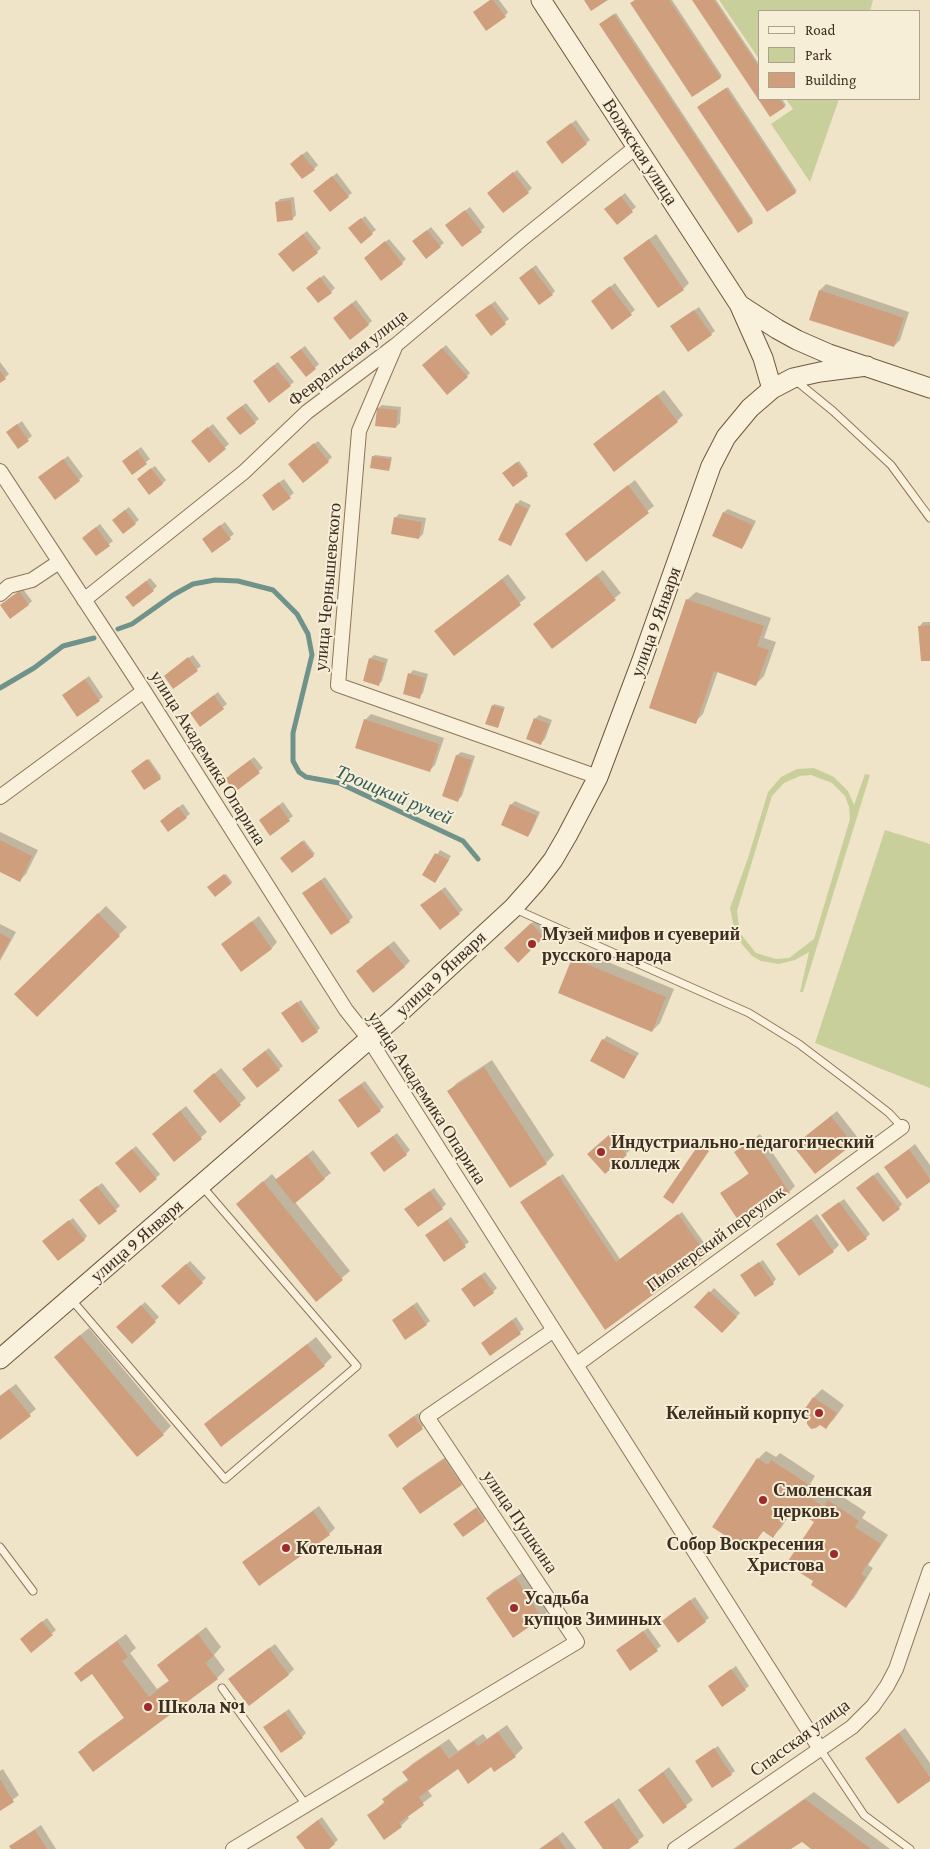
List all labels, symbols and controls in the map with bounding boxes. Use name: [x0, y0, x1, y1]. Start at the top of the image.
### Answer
legend: [758, 10, 920, 100]
text: Road: [805, 22, 835, 38]
text: Park: [805, 47, 832, 63]
text: Building: [805, 72, 856, 88]
street label: Волжская улица: [598, 95, 682, 209]
street label: Февральская улица: [284, 305, 412, 411]
street label: улица Чернышевского: [310, 502, 346, 672]
street label: улица 9 Января: [626, 564, 686, 680]
street label: улица Академика Опарина: [145, 667, 271, 849]
water label: Троицкий ручей: [332, 760, 456, 830]
place label: Музей мифов и суеверий русского народа: [542, 923, 740, 966]
street label: улица 9 Января: [391, 927, 491, 1021]
marker: Музей мифов и суеверий русского народа: [526, 938, 538, 950]
street label: улица Академика Опарина: [363, 1007, 491, 1189]
place label: Индустриально-педагогический колледж: [611, 1131, 874, 1174]
marker: Индустриально-педагогический колледж: [595, 1146, 607, 1158]
street label: Пионерский переулок: [642, 1181, 790, 1297]
street label: улица 9 Января: [86, 1195, 188, 1287]
place label: Келейный корпус: [666, 1402, 809, 1424]
marker: Келейный корпус: [813, 1407, 825, 1419]
street label: улица Пушкина: [478, 1466, 562, 1578]
place label: Смоленская церковь: [773, 1479, 872, 1522]
marker: Смоленская церковь: [757, 1494, 769, 1506]
place label: Собор Воскресения Христова: [666, 1533, 824, 1576]
place label: Котельная: [296, 1537, 382, 1559]
marker: Котельная: [280, 1542, 292, 1554]
marker: Собор Воскресения Христова: [828, 1548, 840, 1560]
place label: Усадьба купцов Зиминых: [524, 1587, 662, 1630]
marker: Усадьба купцов Зиминых: [508, 1602, 520, 1614]
street label: Спасская улица: [746, 1695, 854, 1781]
place label: Школа №1: [158, 1696, 245, 1718]
marker: Школа №1: [142, 1701, 154, 1713]

